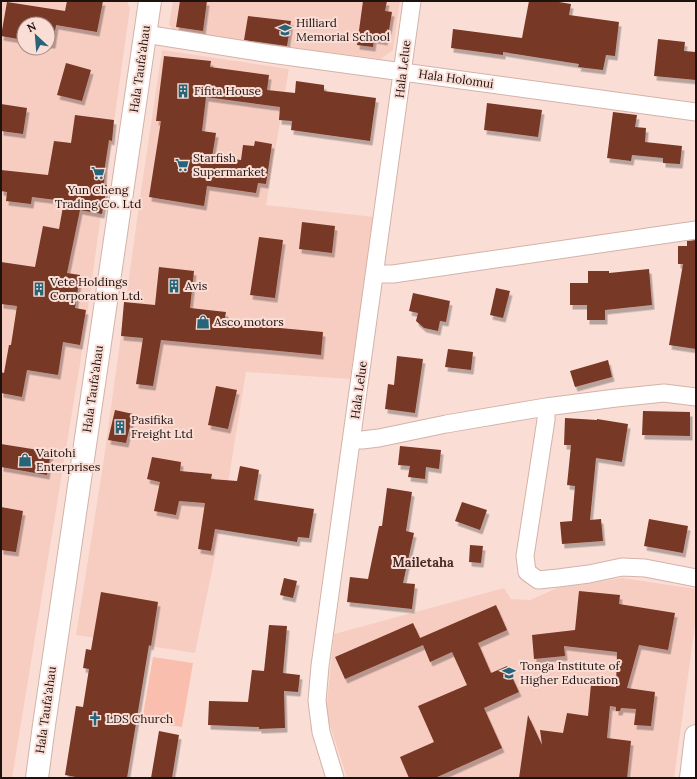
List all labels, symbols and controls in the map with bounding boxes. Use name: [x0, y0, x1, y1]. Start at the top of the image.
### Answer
place label: Hilliard Memorial School: [296, 15, 390, 44]
north arrow: [16, 16, 56, 56]
text: N: [25, 19, 39, 35]
school or university icon: Hilliard Memorial School: [277, 22, 293, 38]
street label: Hala Taufa'ahau: [126, 24, 153, 114]
street label: Hala Lelue: [391, 39, 414, 99]
street label: Hala Holomui: [418, 66, 495, 91]
building icon: Fifita House: [175, 83, 191, 99]
place label: Fifita House: [194, 83, 261, 98]
place label: Starfish Supermarket: [193, 150, 266, 179]
supermarket icon: Starfish Supermarket: [174, 157, 190, 173]
supermarket icon: Yun Cheng Trading Co. Ltd: [90, 165, 106, 181]
place label: Yun Cheng Trading Co. Ltd: [55, 182, 141, 211]
place label: Vete Holdings Corporation Ltd.: [49, 274, 143, 303]
building icon: Avis: [166, 278, 182, 294]
place label: Avis: [184, 278, 208, 293]
building icon: Vete Holdings Corporation Ltd.: [31, 281, 47, 297]
shop icon: Asco motors: [195, 314, 211, 330]
place label: Asco motors: [213, 314, 284, 329]
street label: Hala Taufa'ahau: [79, 344, 106, 434]
street label: Hala Lelue: [347, 359, 370, 420]
place label: Pasifika Freight Ltd: [131, 412, 193, 441]
building icon: Pasifika Freight Ltd: [112, 419, 128, 435]
place label: Vaitohi Enterprises: [35, 445, 101, 474]
shop icon: Vaitohi Enterprises: [17, 452, 33, 468]
district label: Mailetaha: [392, 554, 454, 571]
place label: Tonga Institute of Higher Education: [520, 658, 620, 687]
street label: Hala Taufa'ahau: [32, 665, 59, 755]
school or university icon: Tonga Institute of Higher Education: [501, 665, 517, 681]
church icon: LDS Church: [87, 711, 103, 727]
place label: LDS Church: [106, 711, 173, 726]

